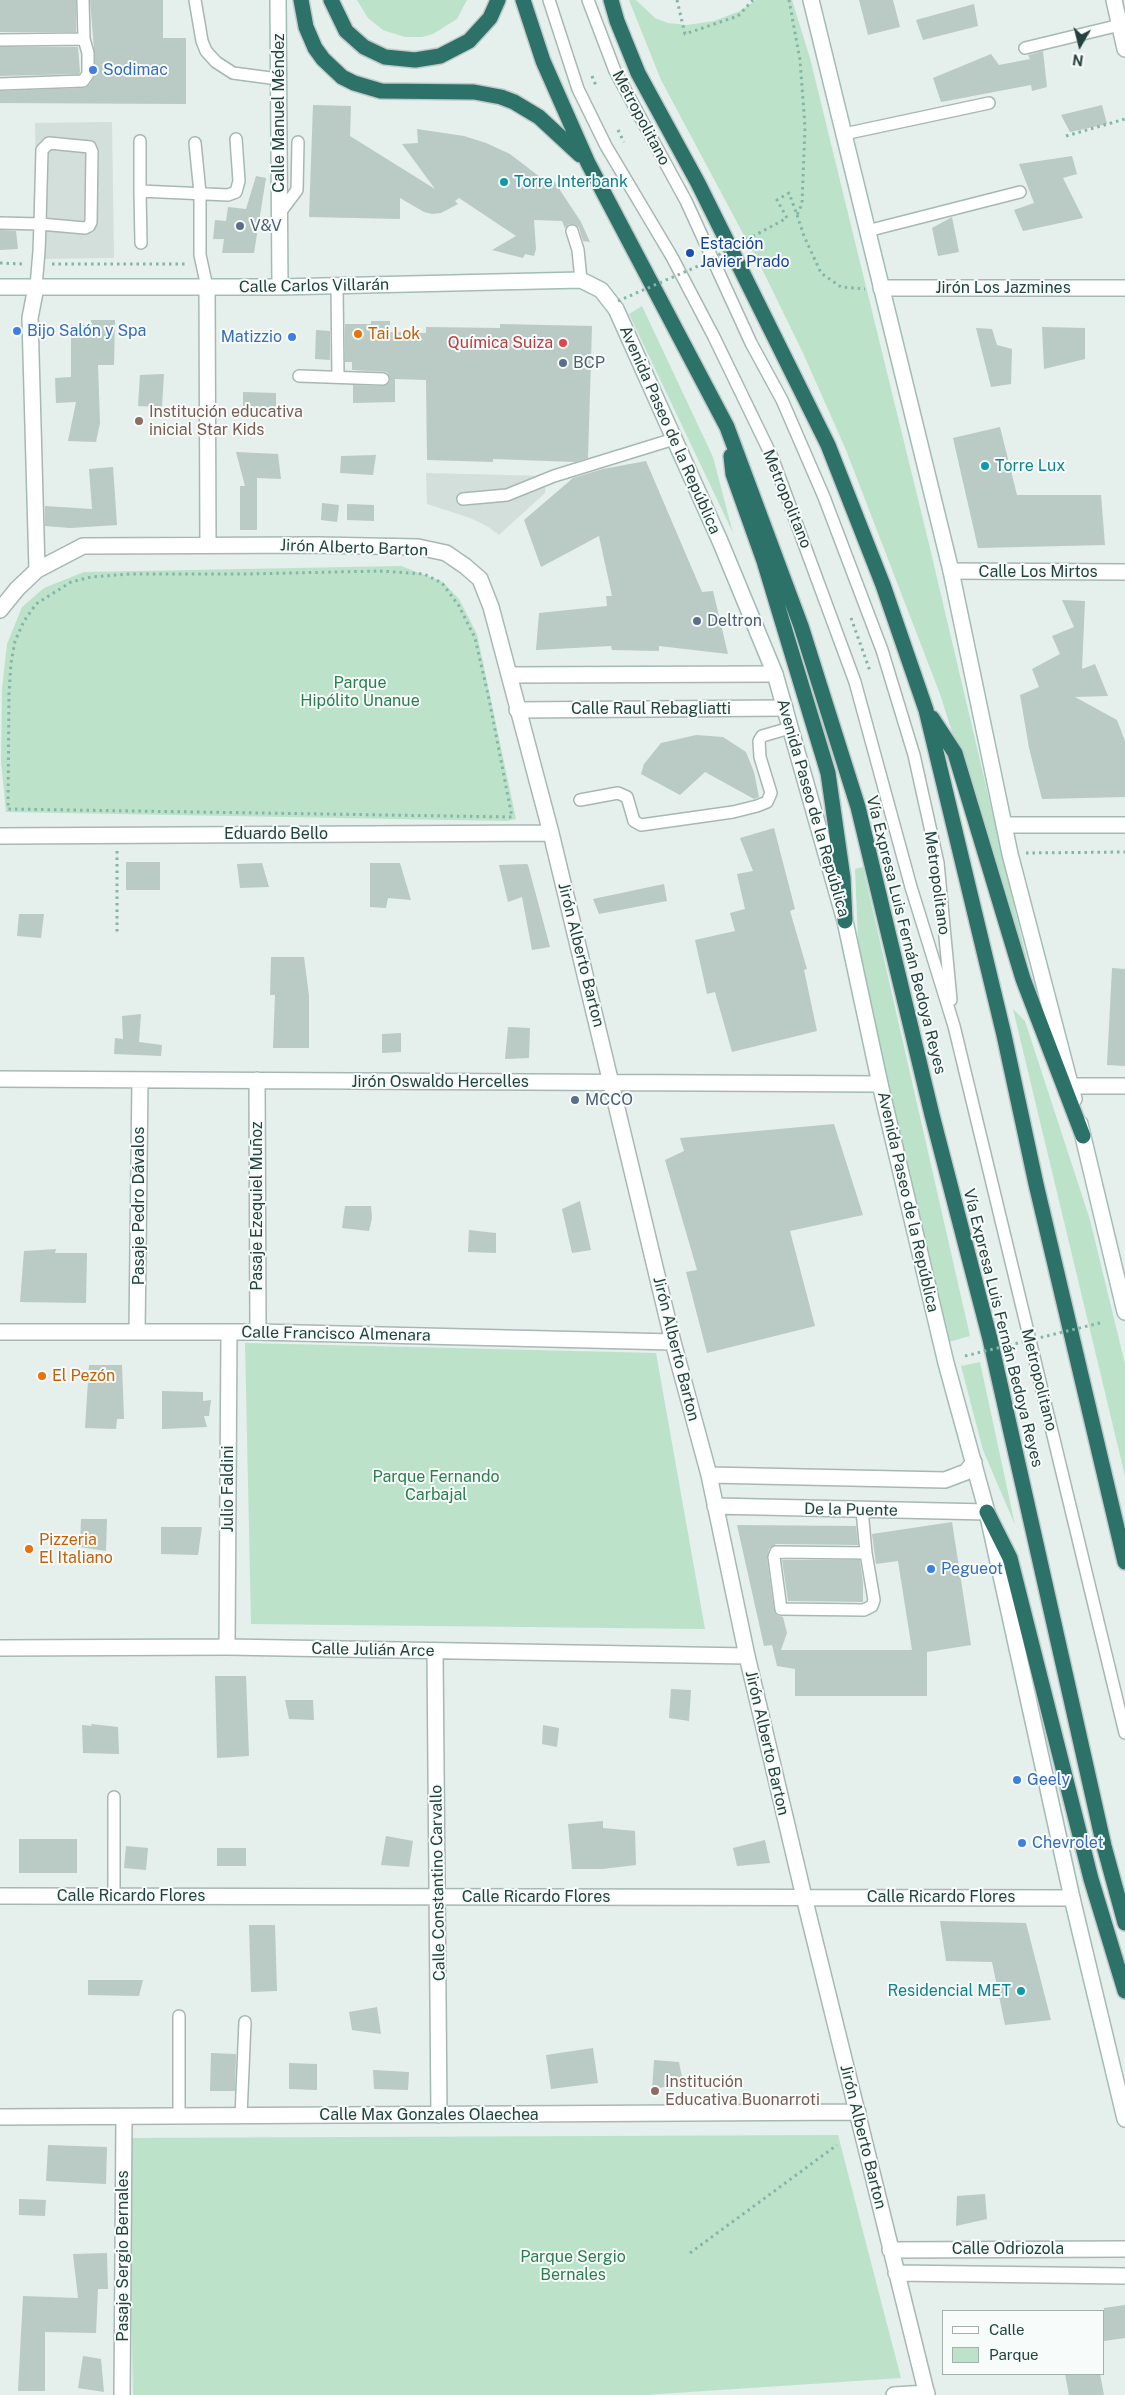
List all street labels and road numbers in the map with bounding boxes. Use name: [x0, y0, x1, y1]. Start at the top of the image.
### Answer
street label: Calle Manuel Méndez: [269, 33, 289, 193]
street label: Metropolitano: [608, 67, 674, 169]
street label: Calle Carlos Villarán: [239, 275, 389, 297]
street label: Jirón Los Jazmines: [935, 278, 1071, 298]
street label: Avenida Paseo de la República: [615, 323, 725, 537]
street label: Metropolitano: [758, 447, 816, 551]
street label: Jirón Alberto Barton: [280, 536, 428, 560]
street label: Calle Los Mirtos: [978, 562, 1098, 582]
street label: Avenida Paseo de la República: [773, 697, 853, 919]
street label: Calle Raul Rebagliatti: [571, 699, 731, 719]
street label: Vía Expresa Luis Fernán Bedoya Reyes: [862, 794, 950, 1076]
street label: Eduardo Bello: [224, 824, 328, 844]
street label: Metropolitano: [920, 830, 954, 936]
street label: Jirón Alberto Barton: [554, 881, 608, 1029]
street label: Jirón Oswaldo Hercelles: [351, 1072, 529, 1092]
street label: Avenida Paseo de la República: [873, 1090, 943, 1314]
street label: Pasaje Ezequiel Muñoz: [247, 1121, 267, 1291]
street label: Pasaje Pedro Dávalos: [129, 1127, 149, 1285]
street label: Vía Expresa Luis Fernán Bedoya Reyes: [959, 1187, 1047, 1469]
street label: Jirón Alberto Barton: [649, 1275, 703, 1423]
street label: Calle Francisco Almenara: [241, 1323, 431, 1345]
street label: Metropolitano: [1017, 1327, 1061, 1433]
street label: Julio Faldini: [218, 1446, 238, 1532]
street label: De la Puente: [804, 1500, 898, 1520]
street label: Calle Julián Arce: [311, 1639, 435, 1661]
street label: Jirón Alberto Barton: [741, 1669, 793, 1817]
street label: Calle Constantino Carvallo: [427, 1785, 449, 1981]
street label: Calle Ricardo Flores: [57, 1886, 205, 1906]
street label: Calle Ricardo Flores: [462, 1887, 610, 1907]
street label: Calle Ricardo Flores: [867, 1887, 1015, 1907]
street label: Jirón Alberto Barton: [836, 2063, 890, 2211]
street label: Calle Max Gonzales Olaechea: [319, 2105, 539, 2125]
street label: Pasaje Sergio Bernales: [113, 2170, 133, 2342]
street label: Calle Odriozola: [952, 2239, 1064, 2259]

